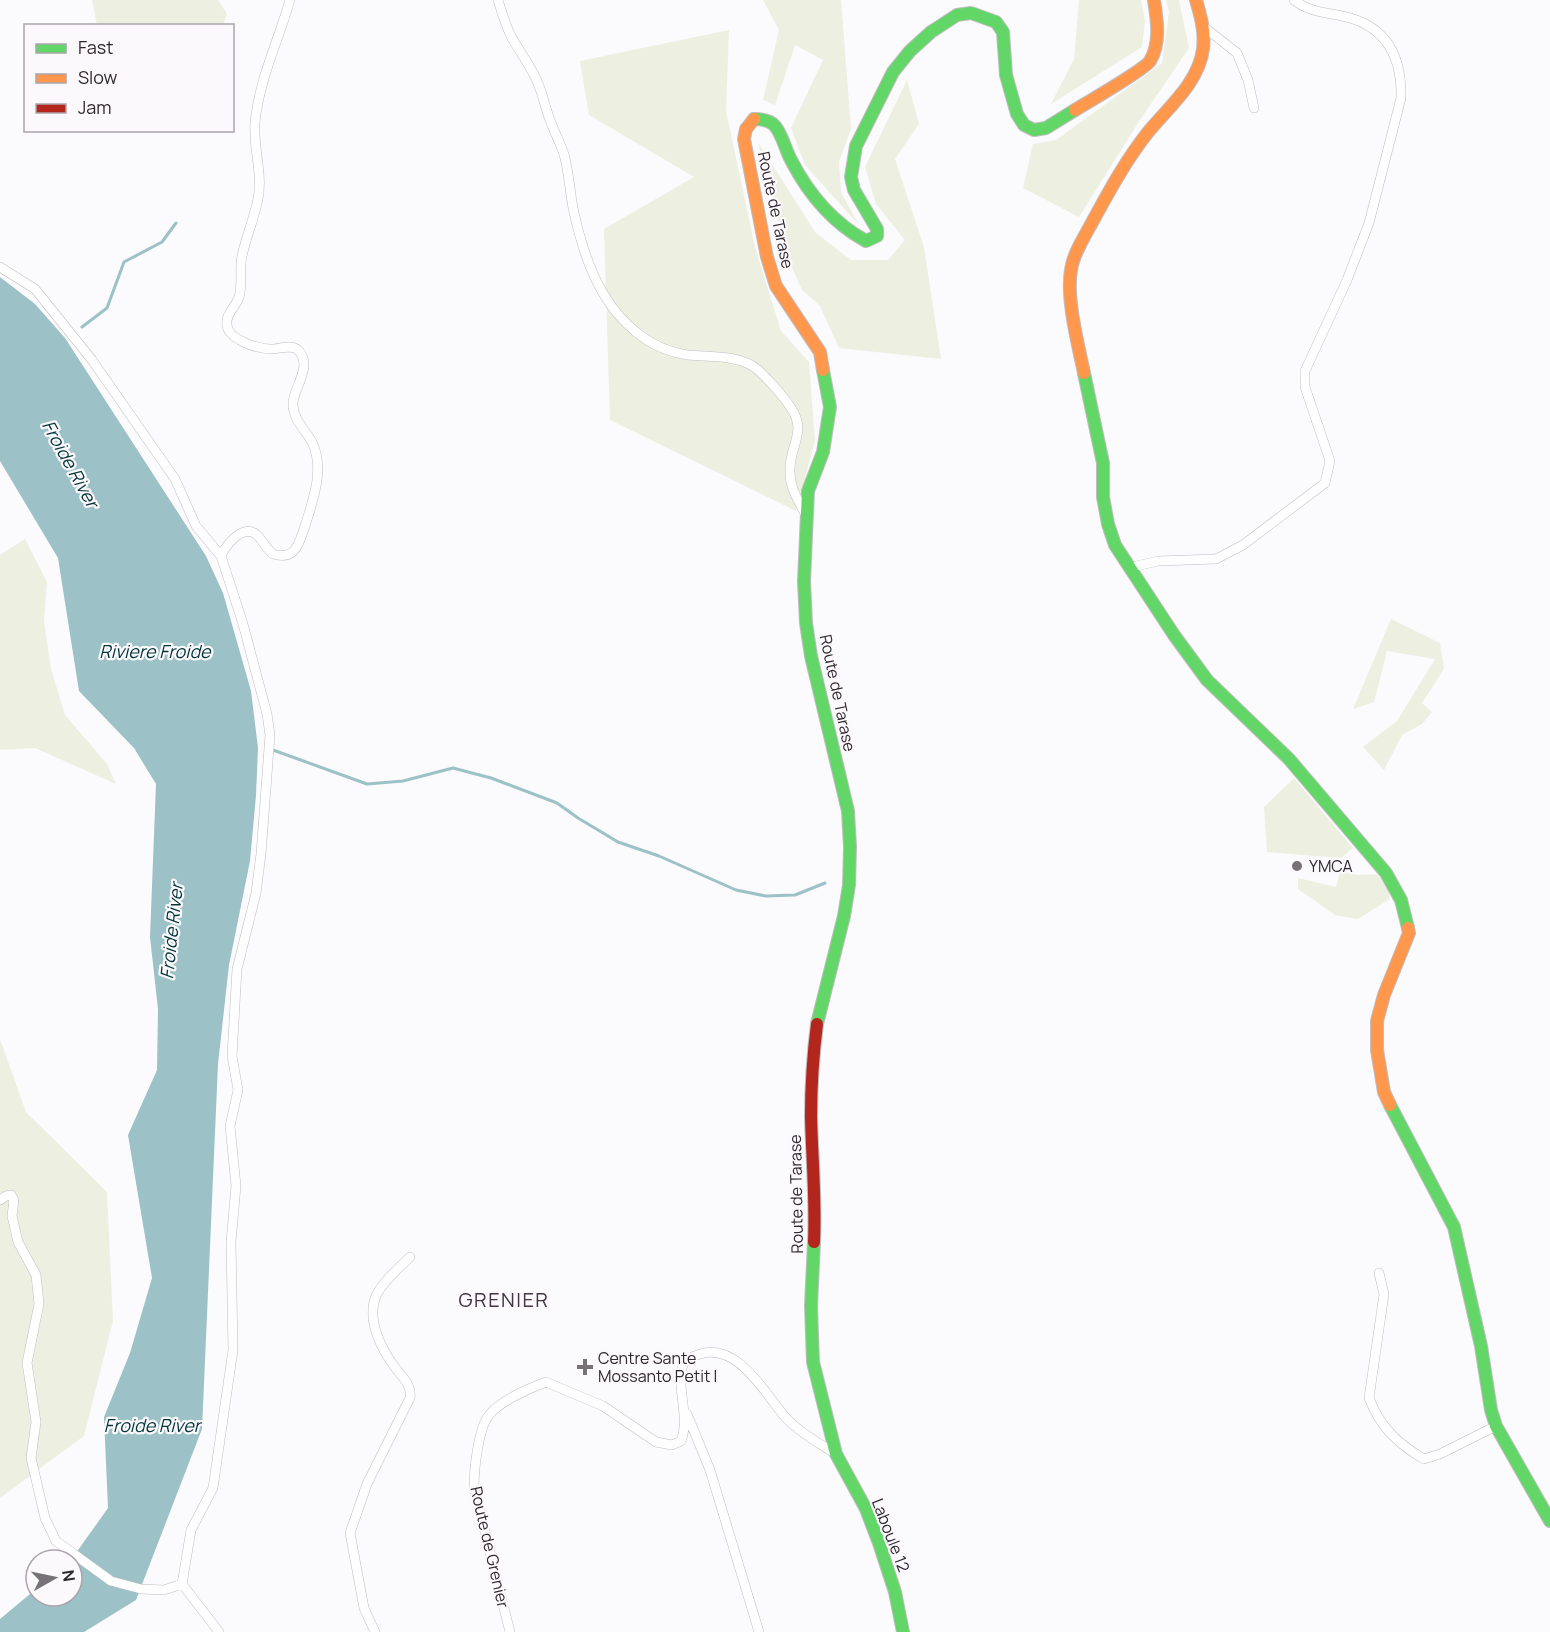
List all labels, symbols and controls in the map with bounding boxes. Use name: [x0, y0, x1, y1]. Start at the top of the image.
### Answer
legend: [24, 24, 234, 132]
text: Fast: [78, 35, 113, 59]
text: Slow: [78, 65, 118, 89]
text: Jam: [78, 95, 112, 119]
street label: Route de Tarase: [753, 149, 799, 271]
water label: Froide River: [37, 416, 106, 514]
street label: Route de Tarase: [815, 632, 861, 754]
water label: Riviere Froide: [99, 639, 212, 663]
place label: YMCA: [1309, 855, 1353, 877]
marker: YMCA: [1290, 859, 1304, 873]
water label: Froide River: [154, 879, 188, 980]
street label: Route de Tarase: [784, 1134, 808, 1254]
district label: GRENIER: [459, 1286, 549, 1313]
place label: Centre Sante Mossanto Petit I: [598, 1347, 717, 1387]
marker: Centre Sante Mossanto Petit I: [576, 1358, 594, 1376]
water label: Froide River: [104, 1413, 203, 1437]
street label: Route de Grenier: [465, 1484, 515, 1610]
street label: Laboule 12: [867, 1495, 915, 1575]
north arrow: [24, 1548, 84, 1608]
text: N: [57, 1568, 81, 1583]

